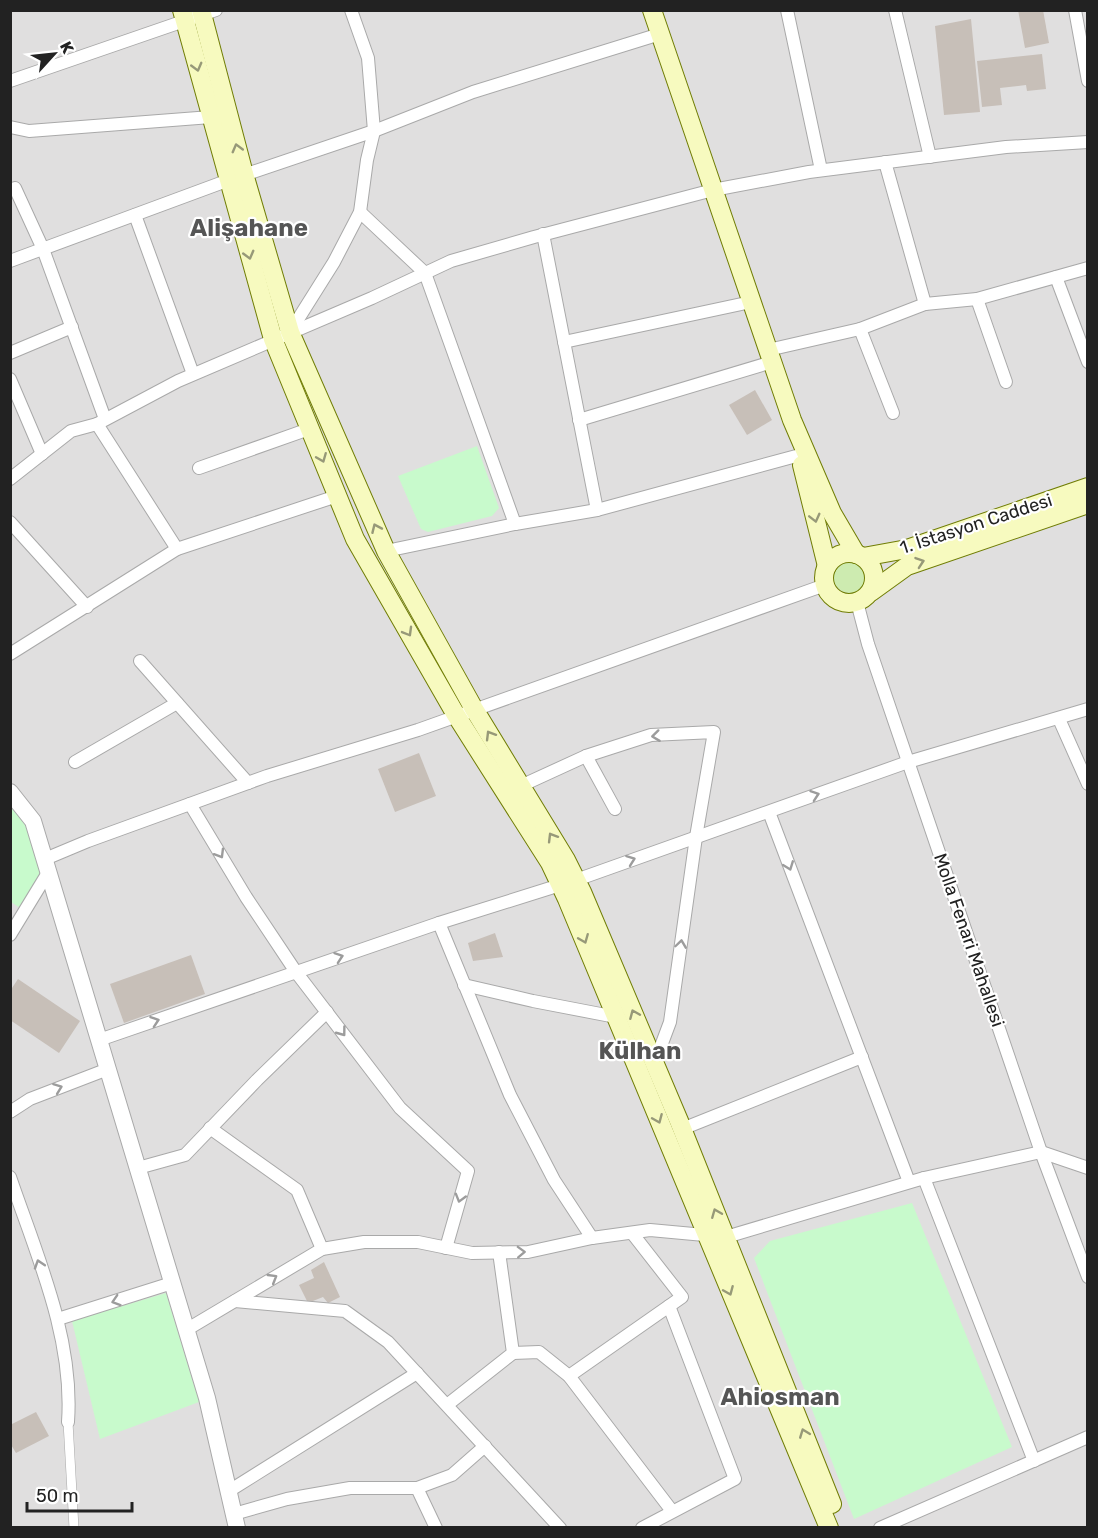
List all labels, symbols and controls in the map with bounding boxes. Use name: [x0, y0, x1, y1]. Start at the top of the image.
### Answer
north arrow: [24, 24, 84, 84]
text: K: [56, 38, 78, 57]
one-way arrow: [190, 62, 203, 72]
one-way arrow: [232, 143, 244, 154]
district label: Alişahane: [190, 214, 308, 242]
one-way arrow: [242, 250, 255, 260]
one-way arrow: [315, 452, 327, 463]
street label: 1. İstasyon Caddesi: [897, 489, 1055, 559]
one-way arrow: [807, 513, 820, 523]
one-way arrow: [371, 523, 383, 534]
one-way arrow: [915, 556, 925, 569]
one-way arrow: [401, 626, 413, 636]
one-way arrow: [651, 729, 660, 741]
one-way arrow: [486, 731, 498, 741]
one-way arrow: [809, 790, 820, 803]
one-way arrow: [547, 833, 559, 843]
one-way arrow: [213, 848, 225, 858]
street label: Molla Fenari Mahallesi: [929, 850, 1009, 1030]
one-way arrow: [625, 855, 636, 868]
one-way arrow: [782, 860, 795, 871]
one-way arrow: [577, 933, 589, 944]
one-way arrow: [674, 940, 686, 949]
one-way arrow: [333, 952, 344, 965]
one-way arrow: [629, 1009, 641, 1020]
one-way arrow: [149, 1015, 159, 1028]
one-way arrow: [335, 1026, 346, 1037]
district label: Külhan: [599, 1037, 681, 1065]
one-way arrow: [52, 1083, 63, 1095]
one-way arrow: [651, 1113, 663, 1124]
one-way arrow: [455, 1192, 467, 1203]
one-way arrow: [711, 1208, 723, 1219]
one-way arrow: [516, 1245, 525, 1258]
one-way arrow: [34, 1259, 47, 1270]
one-way arrow: [267, 1274, 277, 1286]
one-way arrow: [722, 1284, 734, 1295]
one-way arrow: [111, 1293, 122, 1306]
district label: Ahiosman: [720, 1383, 840, 1411]
one-way arrow: [799, 1429, 811, 1440]
scale bar: [27, 1475, 132, 1513]
text: 50 m: [36, 1485, 79, 1507]

